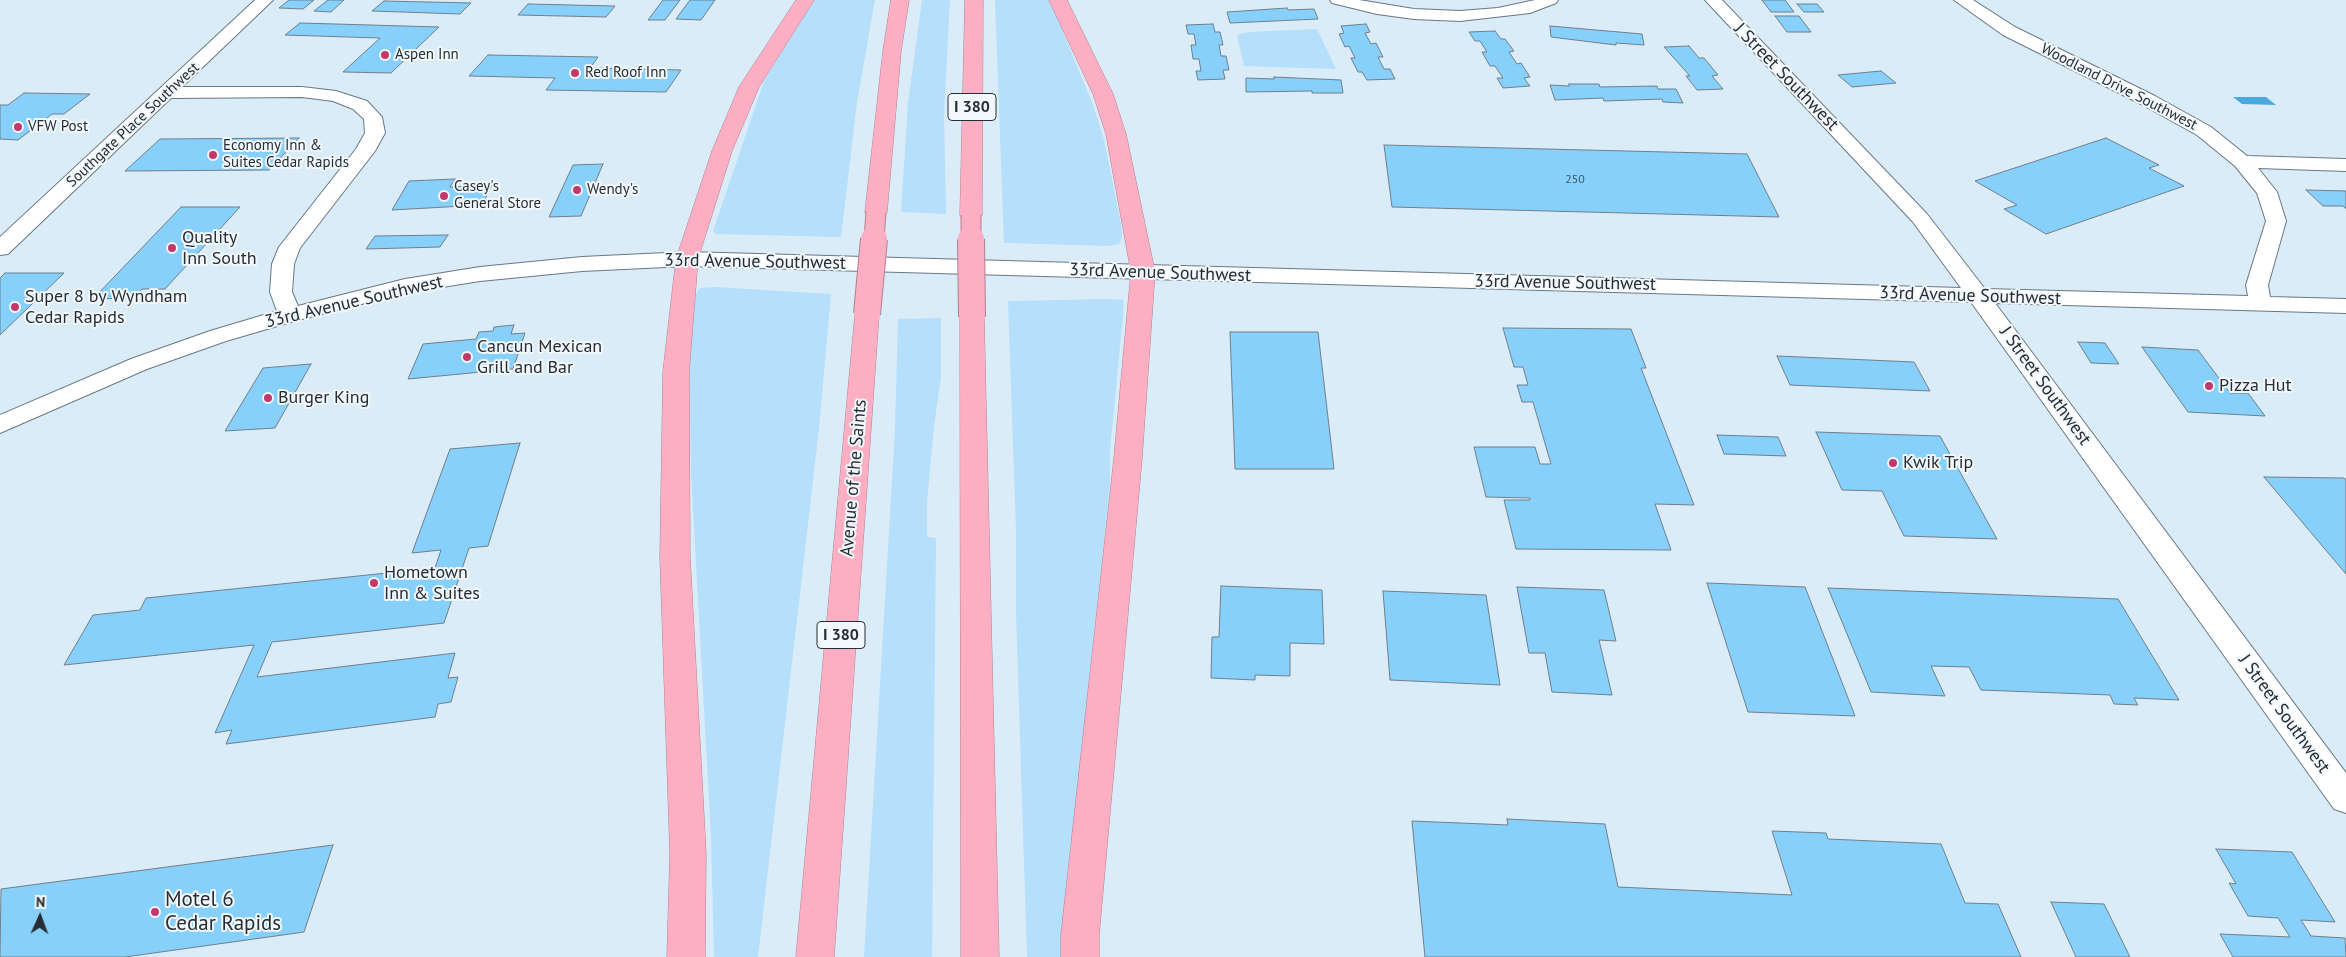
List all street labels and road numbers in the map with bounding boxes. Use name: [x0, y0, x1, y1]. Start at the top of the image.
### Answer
street label: J Street Southwest: [1729, 19, 1843, 135]
street label: Woodland Drive Southwest: [2038, 40, 2200, 134]
street label: Southgate Place Southwest: [63, 59, 203, 191]
road number: I 380: [948, 94, 996, 120]
street label: 33rd Avenue Southwest: [664, 250, 846, 274]
street label: 33rd Avenue Southwest: [1069, 259, 1251, 287]
street label: 33rd Avenue Southwest: [263, 271, 445, 333]
street label: 33rd Avenue Southwest: [1474, 271, 1656, 295]
street label: 33rd Avenue Southwest: [1879, 282, 2061, 310]
street label: J Street Southwest: [1995, 322, 2095, 450]
street label: Avenue of the Saints: [836, 398, 872, 558]
road number: I 380: [817, 622, 865, 648]
street label: J Street Southwest: [2234, 650, 2334, 778]

